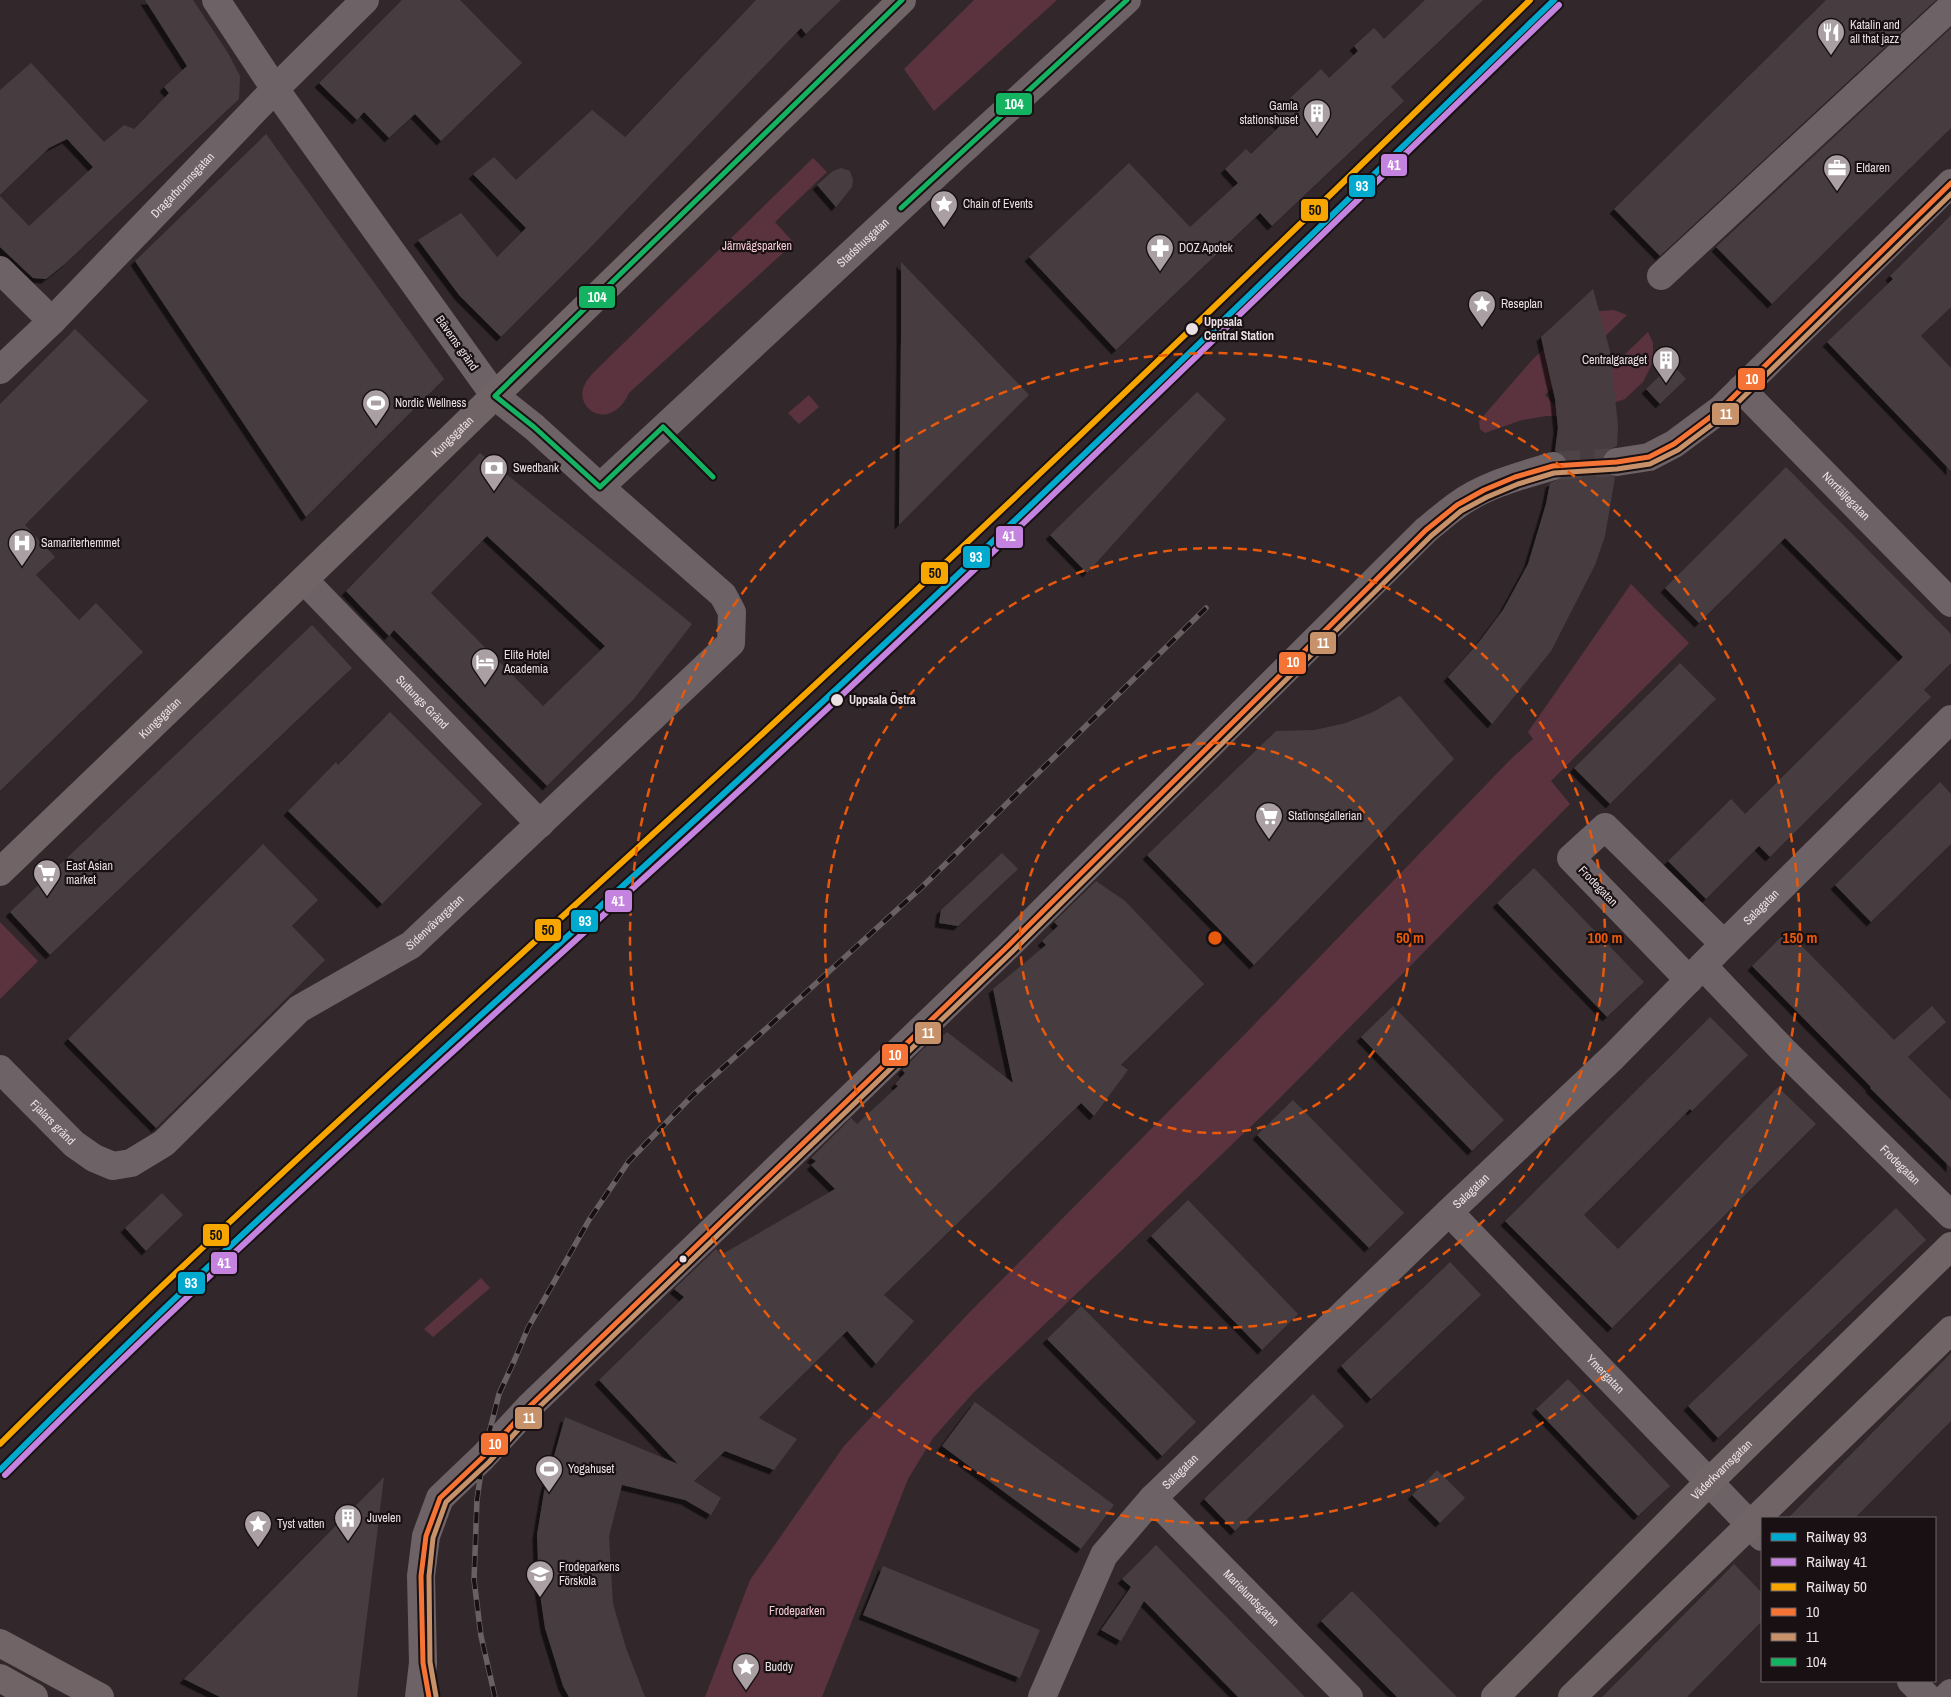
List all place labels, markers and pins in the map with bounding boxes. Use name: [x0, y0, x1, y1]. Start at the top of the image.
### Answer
restaurant icon: Katalin and all that jazz: [1816, 17, 1846, 56]
place label: Katalin and all that jazz: [1850, 17, 1900, 47]
place label: Gamla stationshuset: [1239, 98, 1299, 128]
building icon: Gamla stationshuset: [1302, 98, 1332, 137]
office icon: Eldaren: [1822, 153, 1852, 192]
place label: Eldaren: [1856, 160, 1890, 176]
place icon: Chain of Events: [929, 189, 959, 228]
place label: Chain of Events: [963, 196, 1033, 212]
pharmacy icon: DOZ Apotek: [1145, 233, 1175, 272]
place label: DOZ Apotek: [1179, 240, 1233, 256]
place icon: Reseplan: [1467, 289, 1497, 328]
place label: Reseplan: [1501, 296, 1543, 312]
place label: Uppsala Central Station: [1204, 314, 1274, 344]
marker: Uppsala Central Station: [1184, 321, 1200, 337]
building icon: Centralgaraget: [1651, 345, 1681, 384]
place label: Centralgaraget: [1582, 352, 1647, 368]
sports icon: Nordic Wellness: [361, 388, 391, 427]
place label: Nordic Wellness: [395, 395, 467, 411]
bank icon: Swedbank: [479, 453, 509, 492]
place label: Swedbank: [513, 460, 559, 476]
hospital icon: Samariterhemmet: [7, 528, 37, 567]
place label: Samariterhemmet: [41, 535, 120, 551]
hotel icon: Elite Hotel Academia: [470, 647, 500, 686]
place label: Elite Hotel Academia: [503, 647, 549, 677]
place label: Uppsala Östra: [849, 691, 916, 708]
marker: Uppsala Östra: [829, 692, 845, 708]
supermarket icon: Stationsgallerian: [1254, 801, 1284, 840]
place label: Stationsgallerian: [1288, 808, 1362, 824]
supermarket icon: East Asian market: [32, 858, 62, 897]
place label: East Asian market: [66, 858, 113, 888]
centre of rings: [1206, 929, 1224, 947]
unlabelled marker: [678, 1254, 688, 1264]
sports icon: Yogahuset: [534, 1454, 564, 1493]
place label: Yogahuset: [568, 1461, 615, 1477]
building icon: Juvelen: [333, 1503, 363, 1542]
place icon: Tyst vatten: [243, 1509, 273, 1548]
place label: Juvelen: [367, 1510, 401, 1526]
place label: Tyst vatten: [277, 1516, 325, 1532]
school or university icon: Frodeparkens Förskola: [525, 1559, 555, 1598]
place label: Frodeparkens Förskola: [559, 1559, 620, 1589]
place icon: Buddy: [731, 1652, 761, 1691]
place label: Buddy: [765, 1659, 793, 1675]

